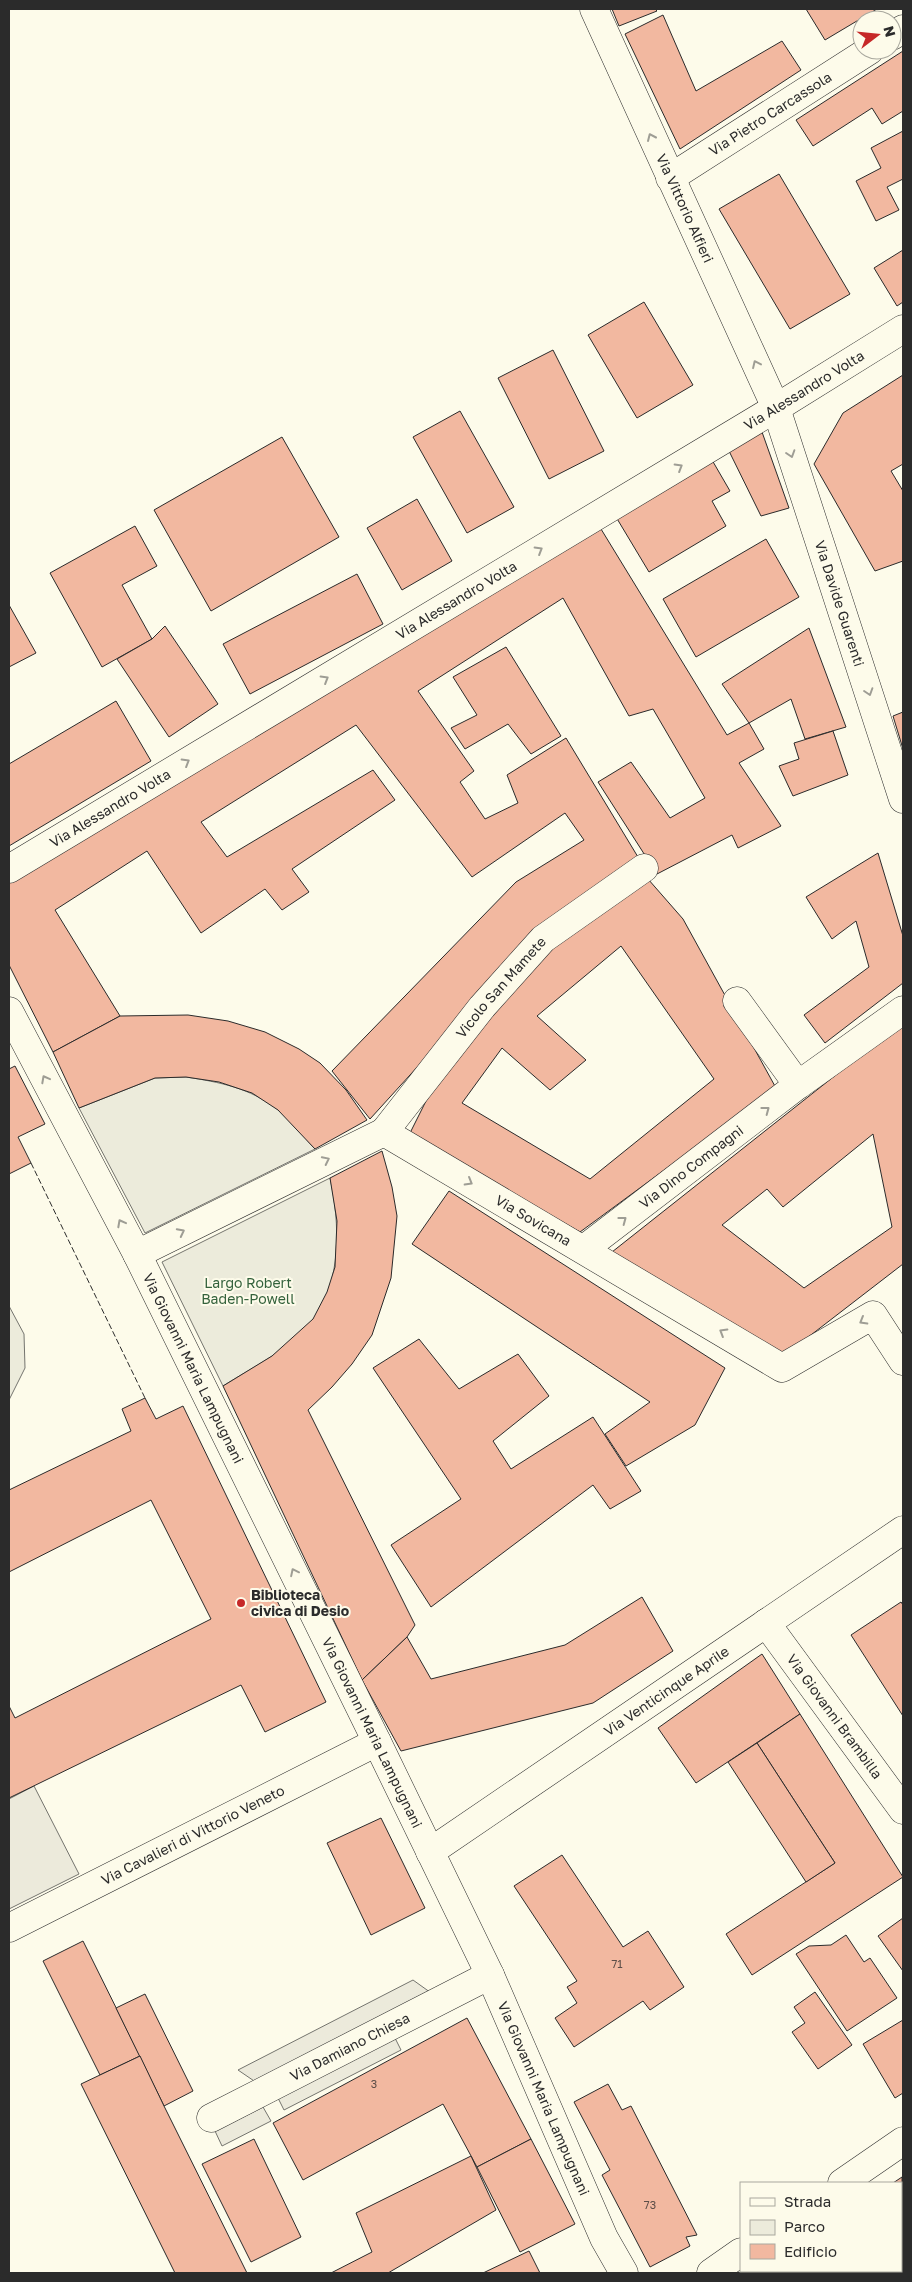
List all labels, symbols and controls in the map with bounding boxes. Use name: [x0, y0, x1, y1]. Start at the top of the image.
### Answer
north arrow: [852, 10, 902, 60]
text: N: [880, 24, 900, 39]
street label: Via Pietro Carcassola: [705, 68, 835, 159]
one-way arrow: [647, 133, 658, 142]
street label: Via Vittorio Alfieri: [653, 151, 718, 265]
street label: Via Alessandro Volta: [741, 346, 867, 433]
one-way arrow: [751, 360, 762, 369]
one-way arrow: [785, 450, 795, 458]
one-way arrow: [673, 463, 682, 473]
street label: Via Davide Guarenti: [812, 538, 868, 668]
one-way arrow: [534, 547, 543, 557]
street label: Via Alessandro Volta: [393, 557, 520, 643]
one-way arrow: [319, 675, 328, 685]
one-way arrow: [863, 687, 873, 696]
one-way arrow: [180, 759, 189, 769]
street label: Via Alessandro Volta: [46, 765, 173, 851]
street label: Vicolo San Mamete: [452, 933, 549, 1041]
one-way arrow: [41, 1075, 51, 1084]
one-way arrow: [760, 1107, 769, 1116]
street label: Via Dino Compagni: [635, 1121, 746, 1212]
one-way arrow: [321, 1156, 330, 1166]
one-way arrow: [463, 1175, 472, 1185]
street label: Via Sovicana: [492, 1191, 575, 1249]
one-way arrow: [617, 1217, 626, 1225]
one-way arrow: [117, 1219, 127, 1228]
one-way arrow: [176, 1228, 185, 1238]
street label: Via Giovanni Maria Lampugnani: [140, 1270, 248, 1466]
park label: Largo Robert Baden-Powell: [201, 1274, 295, 1307]
one-way arrow: [859, 1314, 868, 1324]
one-way arrow: [719, 1329, 728, 1339]
one-way arrow: [290, 1568, 300, 1577]
place label: Biblioteca civica di Desio: [251, 1586, 349, 1619]
marker: Biblioteca civica di Desio: [235, 1597, 247, 1609]
street label: Via Giovanni Maria Lampugnani: [319, 1634, 426, 1831]
street label: Via Venticinque Aprile: [600, 1642, 732, 1739]
street label: Via Giovanni Brambilla: [784, 1651, 886, 1782]
street label: Via Cavalieri di Vittorio Veneto: [98, 1781, 287, 1888]
house number: 71: [611, 1957, 623, 1970]
street label: Via Giovanni Maria Lampugnani: [494, 1999, 594, 2198]
street label: Via Damiano Chiesa: [287, 2009, 412, 2084]
house number: 3: [371, 2077, 377, 2090]
legend: [740, 2182, 902, 2272]
text: Strada: [784, 2192, 831, 2210]
house number: 73: [644, 2198, 656, 2211]
text: Parco: [784, 2217, 825, 2235]
text: Edificio: [784, 2242, 837, 2260]

